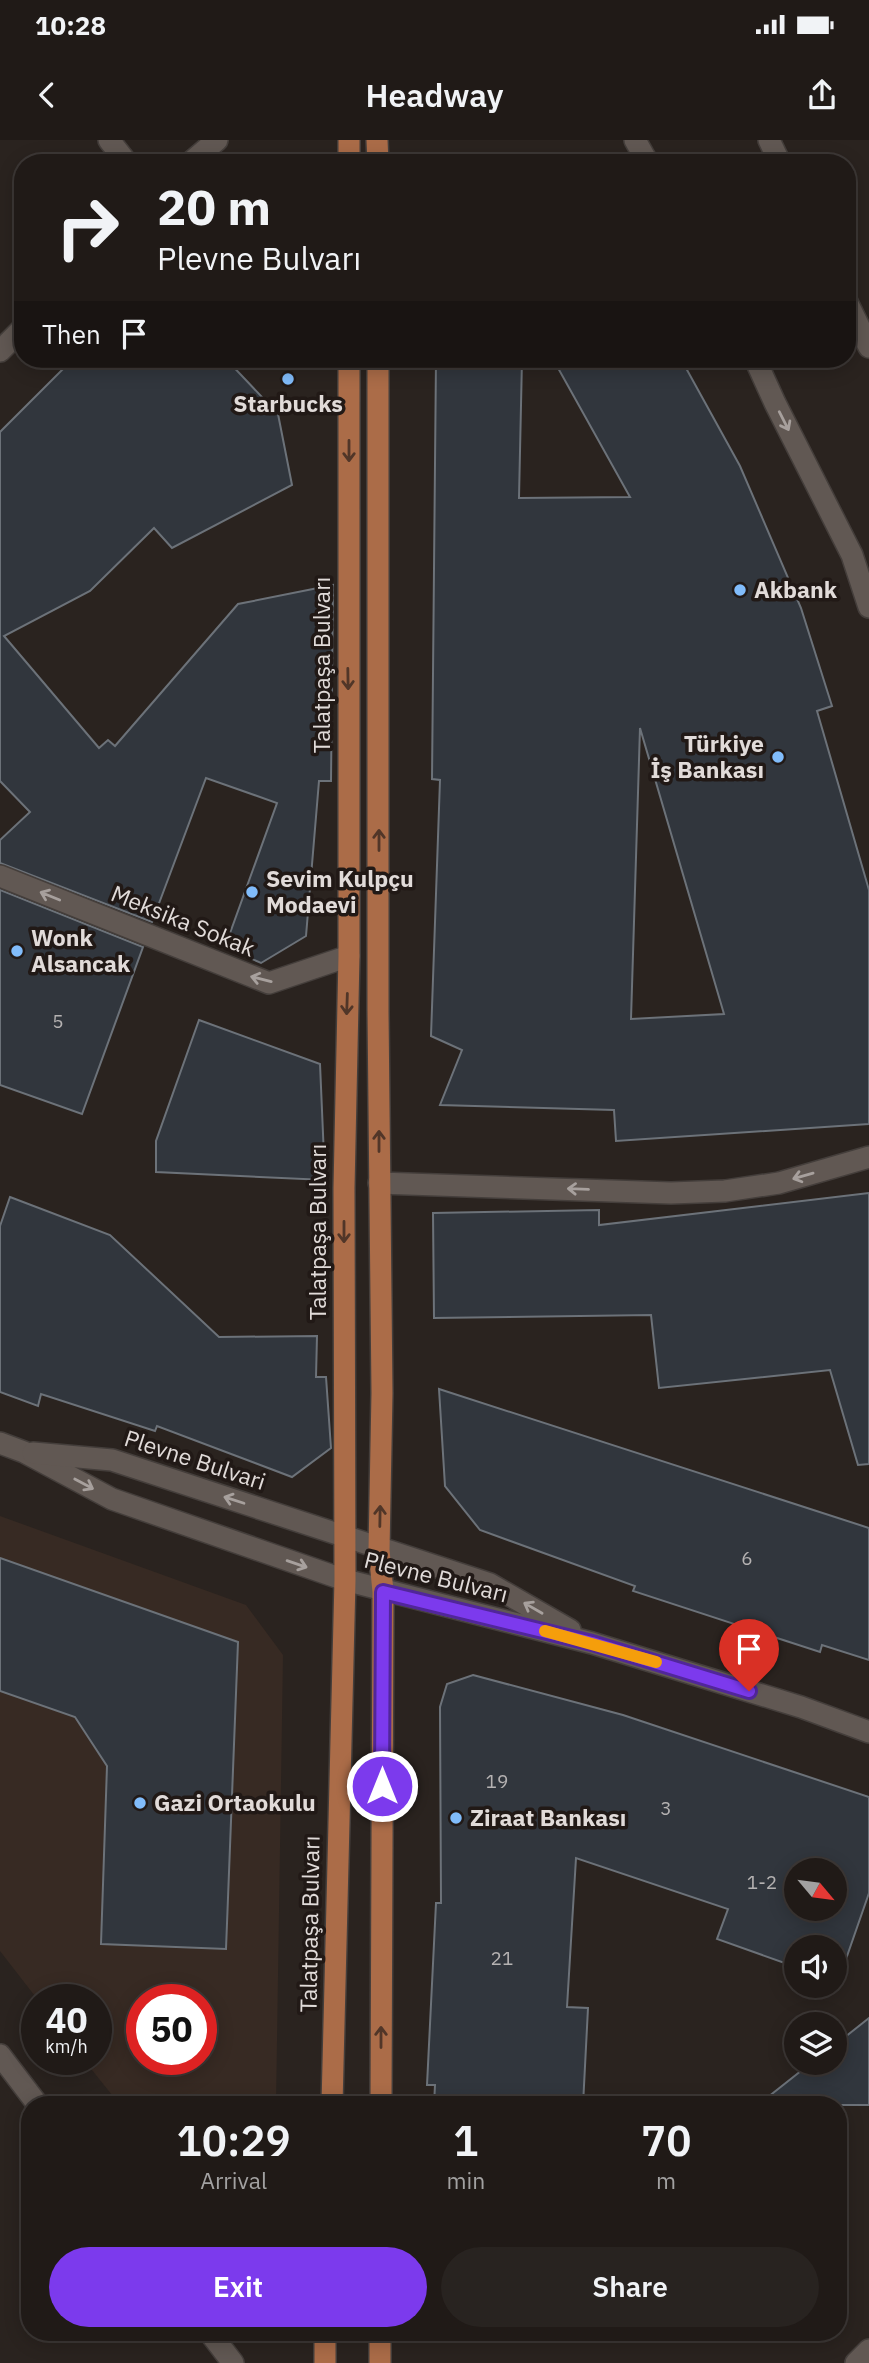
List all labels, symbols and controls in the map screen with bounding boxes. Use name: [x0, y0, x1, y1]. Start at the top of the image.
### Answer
text: 10:28: [35, 8, 106, 42]
text: Headway: [365, 74, 504, 116]
icon: back: [28, 76, 66, 114]
icon: share: [803, 76, 841, 114]
text: 20 m: [157, 175, 271, 238]
icon: right: [42, 182, 133, 273]
text: Plevne Bulvarı: [157, 237, 361, 279]
icon: arrive: [115, 315, 153, 353]
text: Then: [42, 317, 101, 351]
marker: Starbucks: [280, 371, 296, 387]
place label: Starbucks: [233, 388, 343, 418]
one-way arrow: [777, 410, 791, 431]
one-way arrow: [342, 440, 356, 463]
place label: Akbank: [754, 574, 838, 604]
street label: Talatpaşa Bulvarı: [306, 577, 336, 753]
marker: Akbank: [732, 582, 748, 598]
one-way arrow: [341, 667, 355, 690]
place label: Türkiye İş Bankası: [650, 728, 764, 784]
marker: Türkiye İş Bankası: [770, 749, 786, 765]
one-way arrow: [372, 829, 386, 852]
place label: Sevim Kulpçu Modaevi: [266, 863, 414, 919]
street label: Meksika Sokak: [107, 878, 260, 963]
marker: Sevim Kulpçu Modaevi: [244, 884, 260, 900]
one-way arrow: [39, 888, 61, 901]
place label: Wonk Alsancak: [31, 922, 131, 978]
marker: Wonk Alsancak: [9, 943, 25, 959]
one-way arrow: [250, 972, 273, 985]
one-way arrow: [340, 993, 353, 1016]
house number: 5: [52, 1009, 64, 1033]
one-way arrow: [372, 1130, 386, 1153]
street label: Talatpaşa Bulvarı: [302, 1144, 332, 1320]
one-way arrow: [793, 1171, 815, 1184]
one-way arrow: [566, 1183, 589, 1196]
one-way arrow: [337, 1220, 351, 1243]
street label: Plevne Bulvari: [121, 1422, 270, 1496]
one-way arrow: [73, 1478, 94, 1491]
one-way arrow: [224, 1493, 246, 1506]
one-way arrow: [373, 1504, 387, 1527]
street label: Plevne Bulvarı: [361, 1544, 511, 1608]
house number: 6: [741, 1546, 753, 1570]
one-way arrow: [285, 1559, 307, 1571]
one-way arrow: [523, 1601, 543, 1615]
pin: [719, 1619, 779, 1691]
icon: arrive: [730, 1630, 768, 1668]
position arrow: [345, 1749, 419, 1823]
house number: 19: [486, 1769, 508, 1793]
place label: Gazi Ortaokulu: [154, 1787, 316, 1817]
marker: Gazi Ortaokulu: [132, 1795, 148, 1811]
house number: 3: [660, 1796, 672, 1820]
place label: Ziraat Bankası: [470, 1802, 626, 1832]
marker: Ziraat Bankası: [448, 1810, 464, 1826]
street label: Talatpaşa Bulvarı: [292, 1835, 326, 2013]
north arrow: [784, 1858, 847, 1922]
map controls: [784, 1858, 847, 2075]
house number: 1-2: [747, 1870, 777, 1894]
button: sound: [784, 1935, 847, 1998]
house number: 21: [491, 1946, 513, 1970]
speed limit sign: 50: [126, 1984, 217, 2075]
text: 40: [45, 1997, 88, 2043]
button: layers: [784, 2012, 847, 2075]
one-way arrow: [374, 2026, 388, 2049]
text: km/h: [45, 2035, 88, 2058]
text: 10:29: [177, 2113, 291, 2168]
text: 1: [453, 2113, 478, 2168]
text: 70: [641, 2113, 691, 2168]
text: Arrival: [200, 2165, 267, 2195]
text: min: [446, 2165, 485, 2195]
text: m: [656, 2165, 676, 2195]
button: Exit: [49, 2247, 427, 2327]
button: Share: [441, 2247, 819, 2327]

